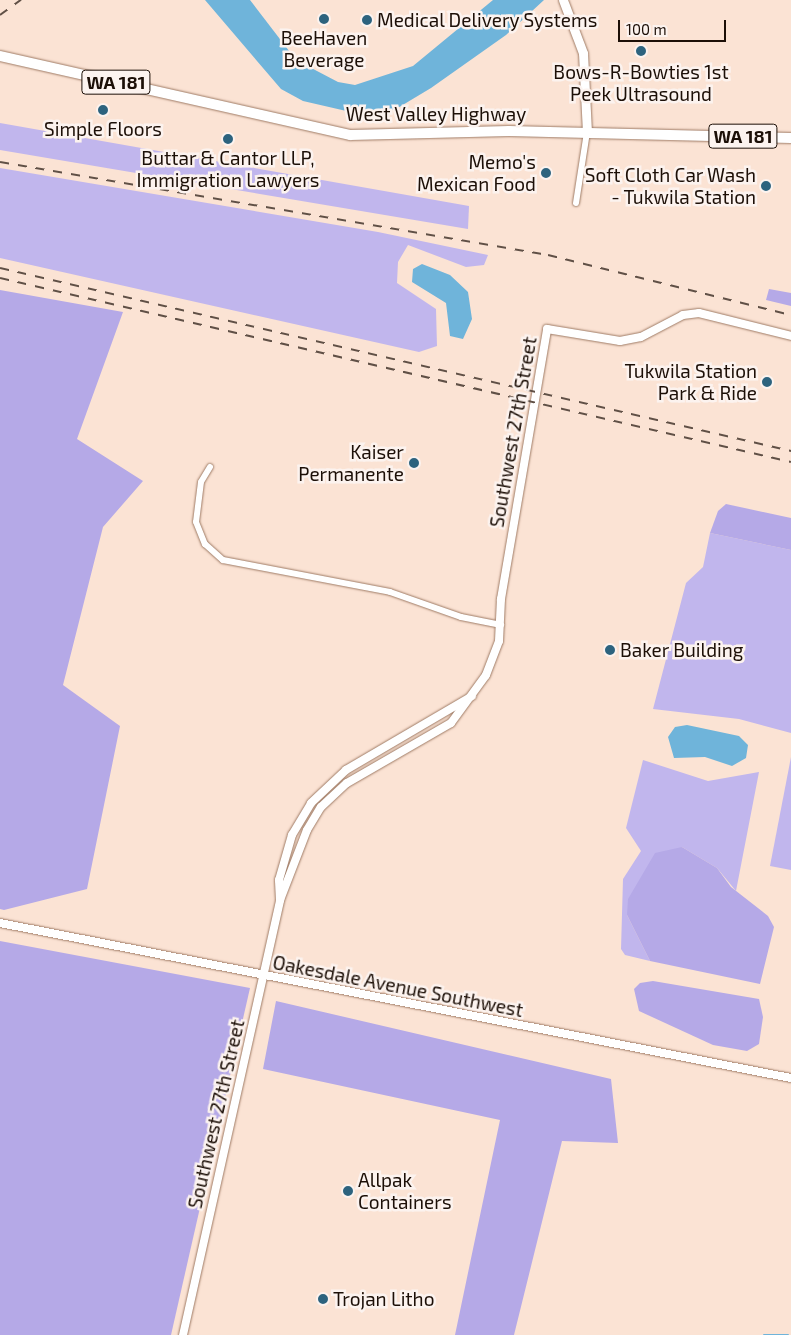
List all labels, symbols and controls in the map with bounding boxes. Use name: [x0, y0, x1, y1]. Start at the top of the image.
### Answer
place label: Medical Delivery Systems: [377, 9, 598, 31]
scale bar: [621, 10, 728, 42]
marker: BeeHaven Beverage: [318, 13, 330, 25]
marker: Medical Delivery Systems: [361, 14, 373, 26]
text: 100 m: [626, 20, 667, 38]
place label: BeeHaven Beverage: [281, 27, 367, 71]
marker: Bows-R-Bowties 1st Peek Ultrasound: [634, 44, 648, 58]
place label: Bows-R-Bowties 1st Peek Ultrasound: [553, 61, 729, 105]
road number: WA 181: [81, 66, 151, 98]
street label: West Valley Highway: [345, 103, 527, 125]
marker: Simple Floors: [97, 104, 109, 116]
place label: Simple Floors: [44, 118, 162, 140]
road number: WA 181: [708, 120, 778, 152]
marker: Buttar & Cantor LLP, Immigration Lawyers: [222, 133, 234, 145]
place label: Buttar & Cantor LLP, Immigration Lawyers: [137, 147, 319, 191]
place label: Memo's Mexican Food: [417, 151, 536, 195]
place label: Soft Cloth Car Wash - Tukwila Station: [584, 164, 756, 208]
marker: Memo's Mexican Food: [540, 167, 552, 179]
marker: Soft Cloth Car Wash - Tukwila Station: [760, 180, 772, 192]
street label: Southwest 27th Street: [485, 335, 541, 529]
place label: Tukwila Station Park & Ride: [624, 360, 757, 404]
marker: Tukwila Station Park & Ride: [761, 376, 773, 388]
place label: Kaiser Permanente: [298, 441, 404, 485]
marker: Kaiser Permanente: [408, 457, 420, 469]
place label: Baker Building: [620, 639, 744, 661]
marker: Baker Building: [604, 644, 616, 656]
street label: Oakesdale Avenue Southwest: [271, 950, 525, 1022]
street label: Southwest 27th Street: [183, 1017, 249, 1211]
place label: Allpak Containers: [358, 1169, 452, 1213]
marker: Allpak Containers: [342, 1185, 354, 1197]
place label: Trojan Litho: [333, 1288, 434, 1310]
marker: Trojan Litho: [317, 1293, 329, 1305]

